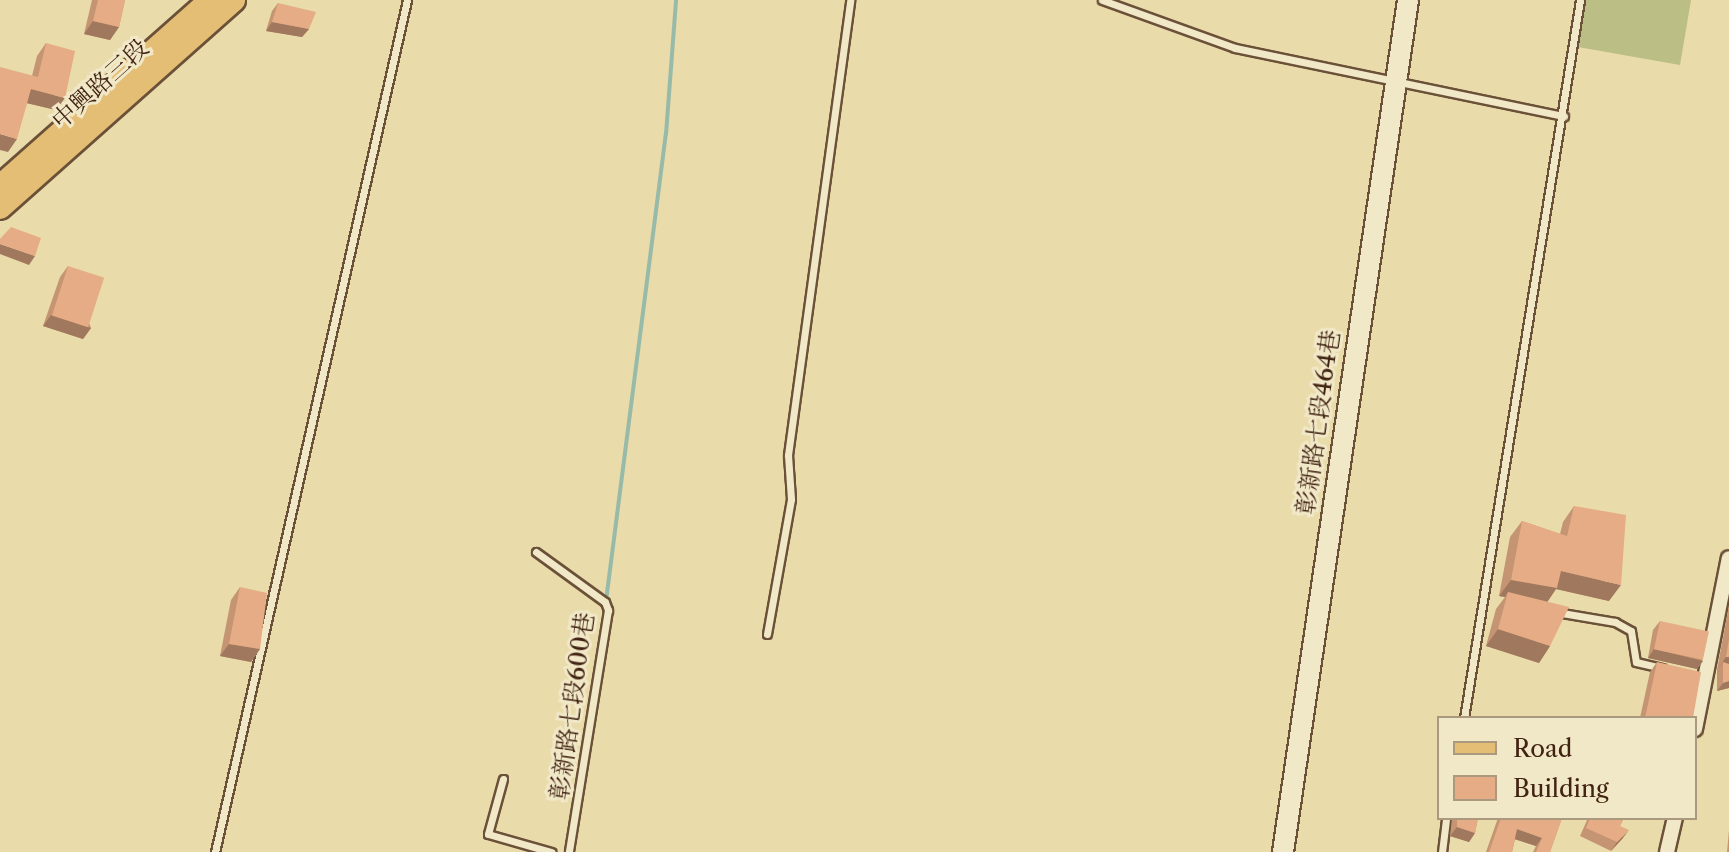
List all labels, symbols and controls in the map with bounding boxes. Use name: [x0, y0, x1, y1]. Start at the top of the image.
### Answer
street label: 中興路三段: [46, 33, 154, 135]
street label: 彰新路七段464巷: [1291, 328, 1345, 516]
street label: 彰新路七段600巷: [545, 611, 599, 801]
legend: [1437, 716, 1697, 820]
text: Road: [1513, 734, 1572, 763]
text: Building: [1513, 774, 1609, 803]

